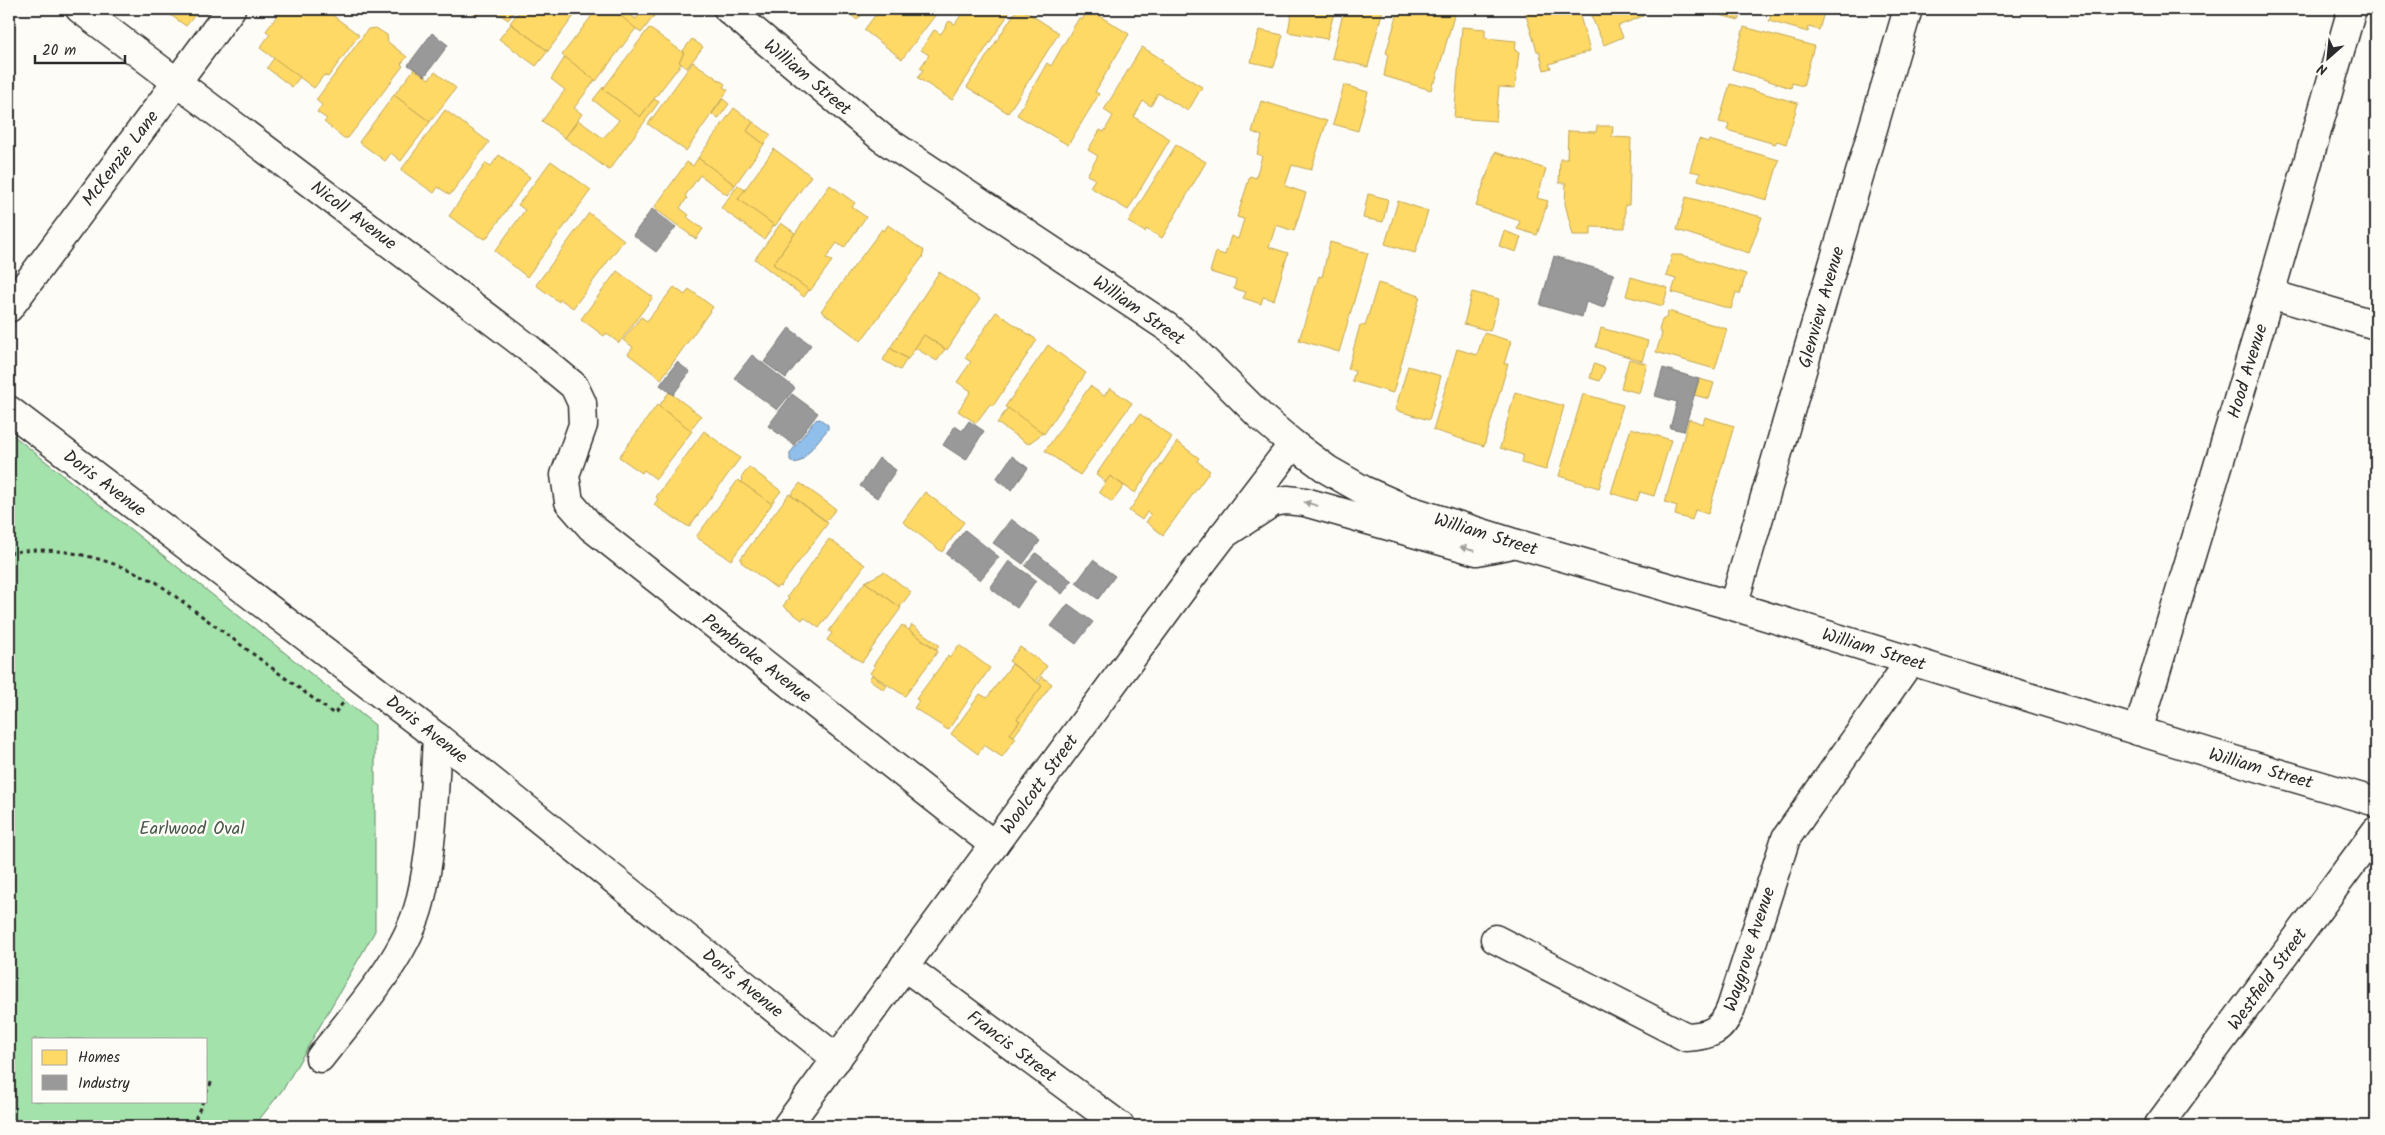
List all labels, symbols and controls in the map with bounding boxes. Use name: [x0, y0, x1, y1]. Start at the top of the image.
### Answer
scale bar: [35, 32, 125, 64]
north arrow: [2302, 32, 2352, 82]
street label: William Street: [757, 33, 858, 124]
text: 20 m: [42, 39, 76, 63]
text: N: [2313, 57, 2331, 81]
street label: McKenzie Lane: [75, 105, 167, 213]
street label: Nicoll Avenue: [304, 174, 402, 258]
street label: Glenview Avenue: [1791, 243, 1854, 372]
street label: William Street: [1086, 269, 1191, 354]
street label: Hood Avenue: [2220, 321, 2277, 422]
street label: Doris Avenue: [56, 443, 152, 525]
one-way arrow: [1303, 499, 1318, 507]
street label: William Street: [1430, 506, 1542, 565]
one-way arrow: [1459, 544, 1474, 552]
street label: Pembroke Avenue: [695, 607, 817, 711]
street label: William Street: [1818, 621, 1930, 680]
street label: Doris Avenue: [379, 689, 474, 772]
street label: Woolcott Street: [994, 728, 1087, 841]
street label: William Street: [2205, 741, 2317, 798]
park label: Earlwood Oval: [139, 815, 245, 844]
street label: Waygrove Avenue: [1717, 883, 1784, 1016]
street label: Westfield Street: [2221, 922, 2316, 1037]
street label: Doris Avenue: [695, 942, 789, 1026]
street label: Francis Street: [960, 1004, 1063, 1091]
legend: [32, 1038, 208, 1102]
text: Homes: [78, 1046, 121, 1070]
text: Industry: [78, 1072, 131, 1096]

